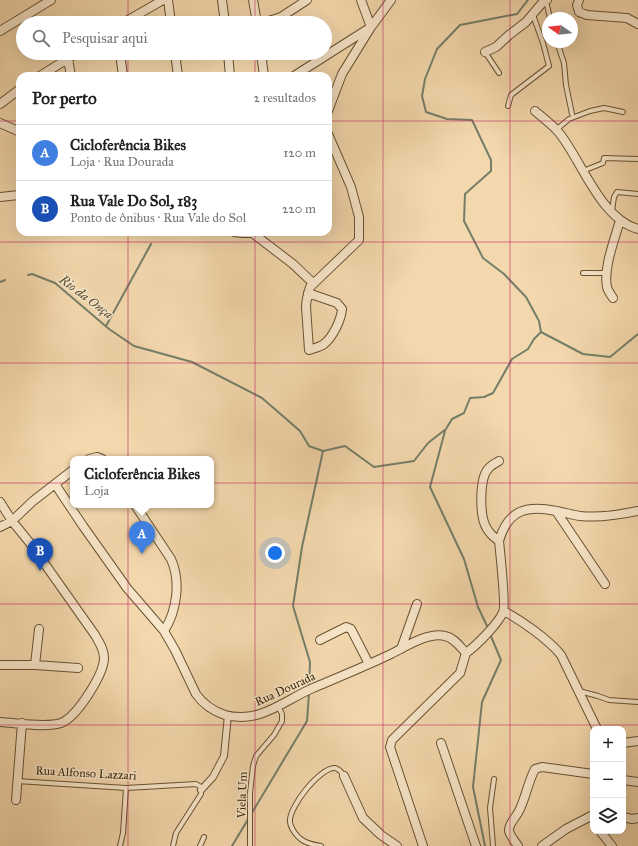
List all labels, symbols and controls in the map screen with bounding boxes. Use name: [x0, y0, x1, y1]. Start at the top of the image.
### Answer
north arrow: [542, 12, 578, 48]
search box: [16, 16, 332, 60]
icon: search: [30, 27, 52, 49]
text: Pesquisar aqui: [62, 29, 148, 47]
text: Por perto: [32, 88, 97, 109]
text: 2 resultados: [253, 90, 316, 106]
text: Cicloferência Bikes: [70, 136, 186, 154]
text: A: [41, 145, 49, 161]
text: 120 m: [283, 145, 316, 161]
text: Loja · Rua Dourada: [70, 154, 174, 170]
text: Rua Vale Do Sol, 183: [70, 192, 197, 210]
text: B: [41, 201, 49, 217]
text: 220 m: [282, 201, 316, 217]
text: Ponto de ônibus · Rua Vale do Sol: [70, 210, 246, 226]
water label: Rio da Onça: [55, 271, 116, 322]
popup: [70, 456, 214, 508]
text: Cicloferência Bikes: [84, 465, 200, 483]
text: Loja: [84, 483, 109, 499]
pin: A: [129, 521, 155, 554]
pin: B: [27, 538, 53, 571]
your location: [265, 543, 285, 563]
street label: Rua Dourada: [253, 669, 318, 709]
map controls: [590, 726, 626, 834]
button: +: [590, 726, 626, 762]
button: −: [590, 762, 626, 798]
street label: Rua Alfonso Lazzari: [35, 763, 138, 783]
street label: Viela Um: [234, 771, 250, 820]
button: layers: [590, 798, 626, 834]

